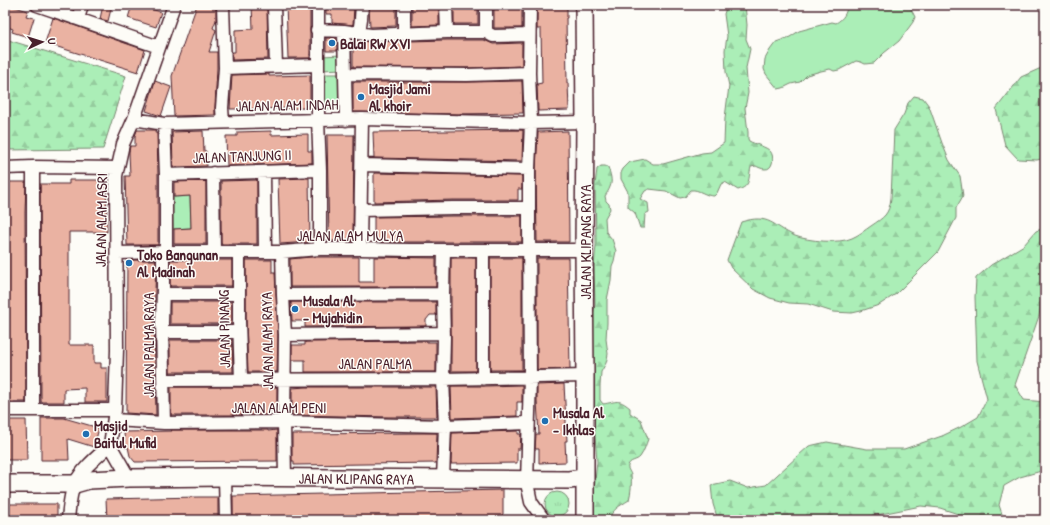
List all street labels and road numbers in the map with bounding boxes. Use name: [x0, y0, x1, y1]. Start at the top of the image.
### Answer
street label: JALAN ALAM INDAH: [235, 94, 339, 116]
street label: JALAN TANJUNG II: [192, 144, 292, 168]
street label: JALAN ALAM ASRI: [90, 173, 112, 267]
street label: JALAN KLIPANG RAYA: [575, 184, 596, 300]
street label: JALAN ALAM MULYA: [297, 225, 404, 246]
street label: JALAN PINANG: [213, 289, 235, 368]
street label: JALAN ALAM RAYA: [256, 291, 278, 390]
street label: JALAN PALMA RAYA: [138, 292, 159, 398]
street label: JALAN PALMA: [338, 353, 412, 374]
street label: JALAN ALAM PENI: [231, 397, 327, 418]
street label: JALAN KLIPANG RAYA: [299, 467, 415, 489]

